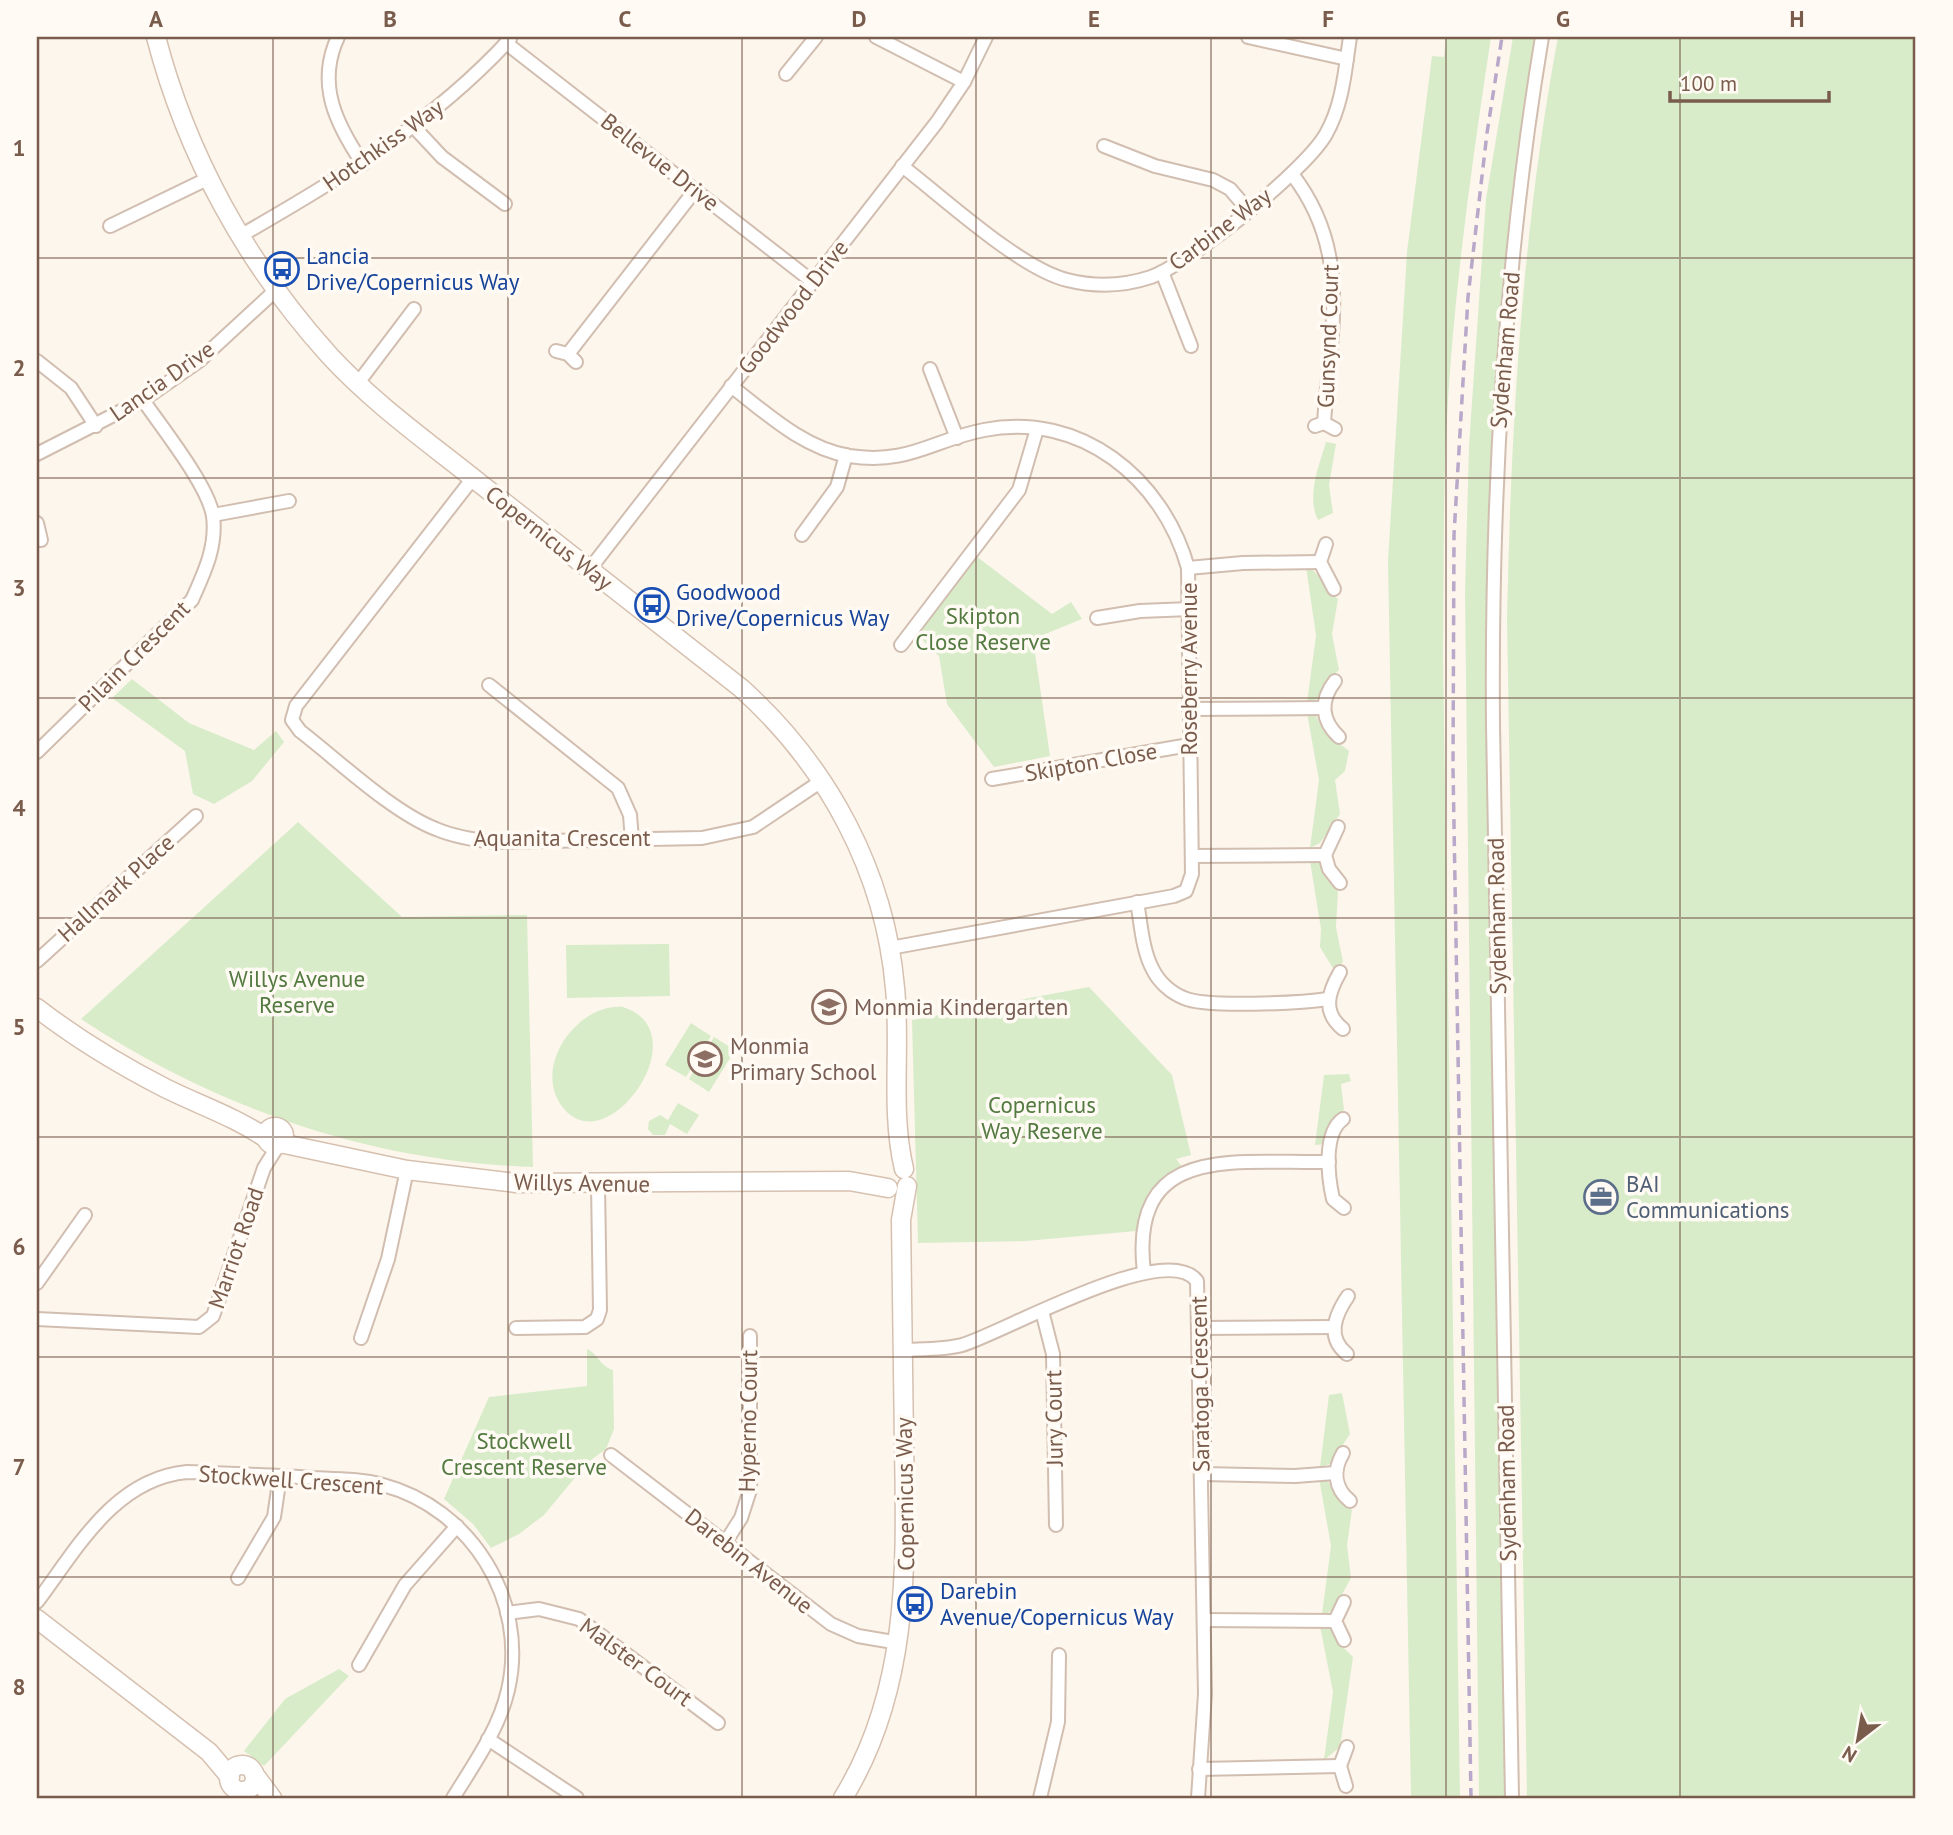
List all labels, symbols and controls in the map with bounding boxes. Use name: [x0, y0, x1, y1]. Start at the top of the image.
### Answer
text: A: [149, 4, 163, 33]
text: B: [383, 4, 397, 33]
text: C: [619, 4, 632, 33]
text: D: [852, 4, 866, 33]
text: E: [1088, 4, 1100, 33]
text: F: [1322, 4, 1334, 33]
text: G: [1556, 4, 1570, 33]
text: H: [1790, 4, 1804, 33]
scale bar: [1670, 60, 1829, 104]
text: 100 m: [1680, 70, 1737, 97]
street label: Hotchkiss Way: [317, 92, 449, 197]
street label: Bellevue Drive: [595, 106, 725, 217]
text: 1: [12, 133, 26, 162]
street label: Carbine Way: [1163, 181, 1277, 277]
street label: Goodwood Drive: [731, 234, 854, 380]
place label: Lancia Drive/Copernicus Way: [306, 241, 520, 296]
bus stop icon: Lancia Drive/Copernicus Way: [263, 250, 301, 288]
street label: Gunsynd Court: [1310, 263, 1345, 408]
street label: Sydenham Road: [1483, 270, 1526, 429]
street label: Lancia Drive: [104, 334, 220, 427]
text: 2: [12, 353, 26, 382]
street label: Copernicus Way: [480, 479, 619, 597]
text: 3: [12, 573, 26, 602]
place label: Goodwood Drive/Copernicus Way: [676, 577, 890, 632]
street label: Roseberry Avenue: [1174, 582, 1203, 756]
bus stop icon: Goodwood Drive/Copernicus Way: [633, 586, 671, 624]
street label: Pilain Crescent: [72, 594, 196, 717]
park label: Skipton Close Reserve: [915, 601, 1051, 656]
street label: Skipton Close: [1022, 736, 1159, 787]
text: 4: [12, 793, 26, 822]
street label: Aquanita Crescent: [473, 823, 651, 852]
street label: Hallmark Place: [51, 828, 180, 948]
street label: Sydenham Road: [1481, 837, 1512, 995]
park label: Willys Avenue Reserve: [229, 964, 365, 1019]
school or university icon: Monmia Kindergarten: [810, 988, 848, 1026]
place label: Monmia Kindergarten: [854, 992, 1068, 1021]
text: 5: [12, 1012, 26, 1041]
place label: Monmia Primary School: [730, 1031, 877, 1086]
school or university icon: Monmia Primary School: [686, 1040, 724, 1078]
park label: Copernicus Way Reserve: [981, 1090, 1103, 1145]
street label: Willys Avenue: [514, 1167, 650, 1198]
place label: BAI Communications: [1626, 1169, 1789, 1224]
office icon: BAI Communications: [1582, 1178, 1620, 1216]
street label: Marriot Road: [201, 1183, 270, 1312]
text: 6: [12, 1232, 26, 1261]
street label: Saratoga Crescent: [1183, 1295, 1216, 1472]
street label: Hyperno Court: [732, 1349, 763, 1492]
street label: Jury Court: [1038, 1369, 1069, 1467]
street label: Sydenham Road: [1491, 1404, 1522, 1562]
street label: Copernicus Way: [889, 1417, 920, 1571]
park label: Stockwell Crescent Reserve: [441, 1426, 607, 1481]
text: 7: [12, 1452, 26, 1481]
street label: Stockwell Crescent: [198, 1459, 385, 1500]
street label: Darebin Avenue: [680, 1502, 819, 1620]
place label: Darebin Avenue/Copernicus Way: [940, 1576, 1174, 1631]
bus stop icon: Darebin Avenue/Copernicus Way: [896, 1585, 934, 1623]
street label: Malster Court: [574, 1611, 699, 1712]
text: 8: [12, 1672, 26, 1701]
north arrow: [1824, 1706, 1894, 1776]
text: N: [1838, 1741, 1861, 1768]

